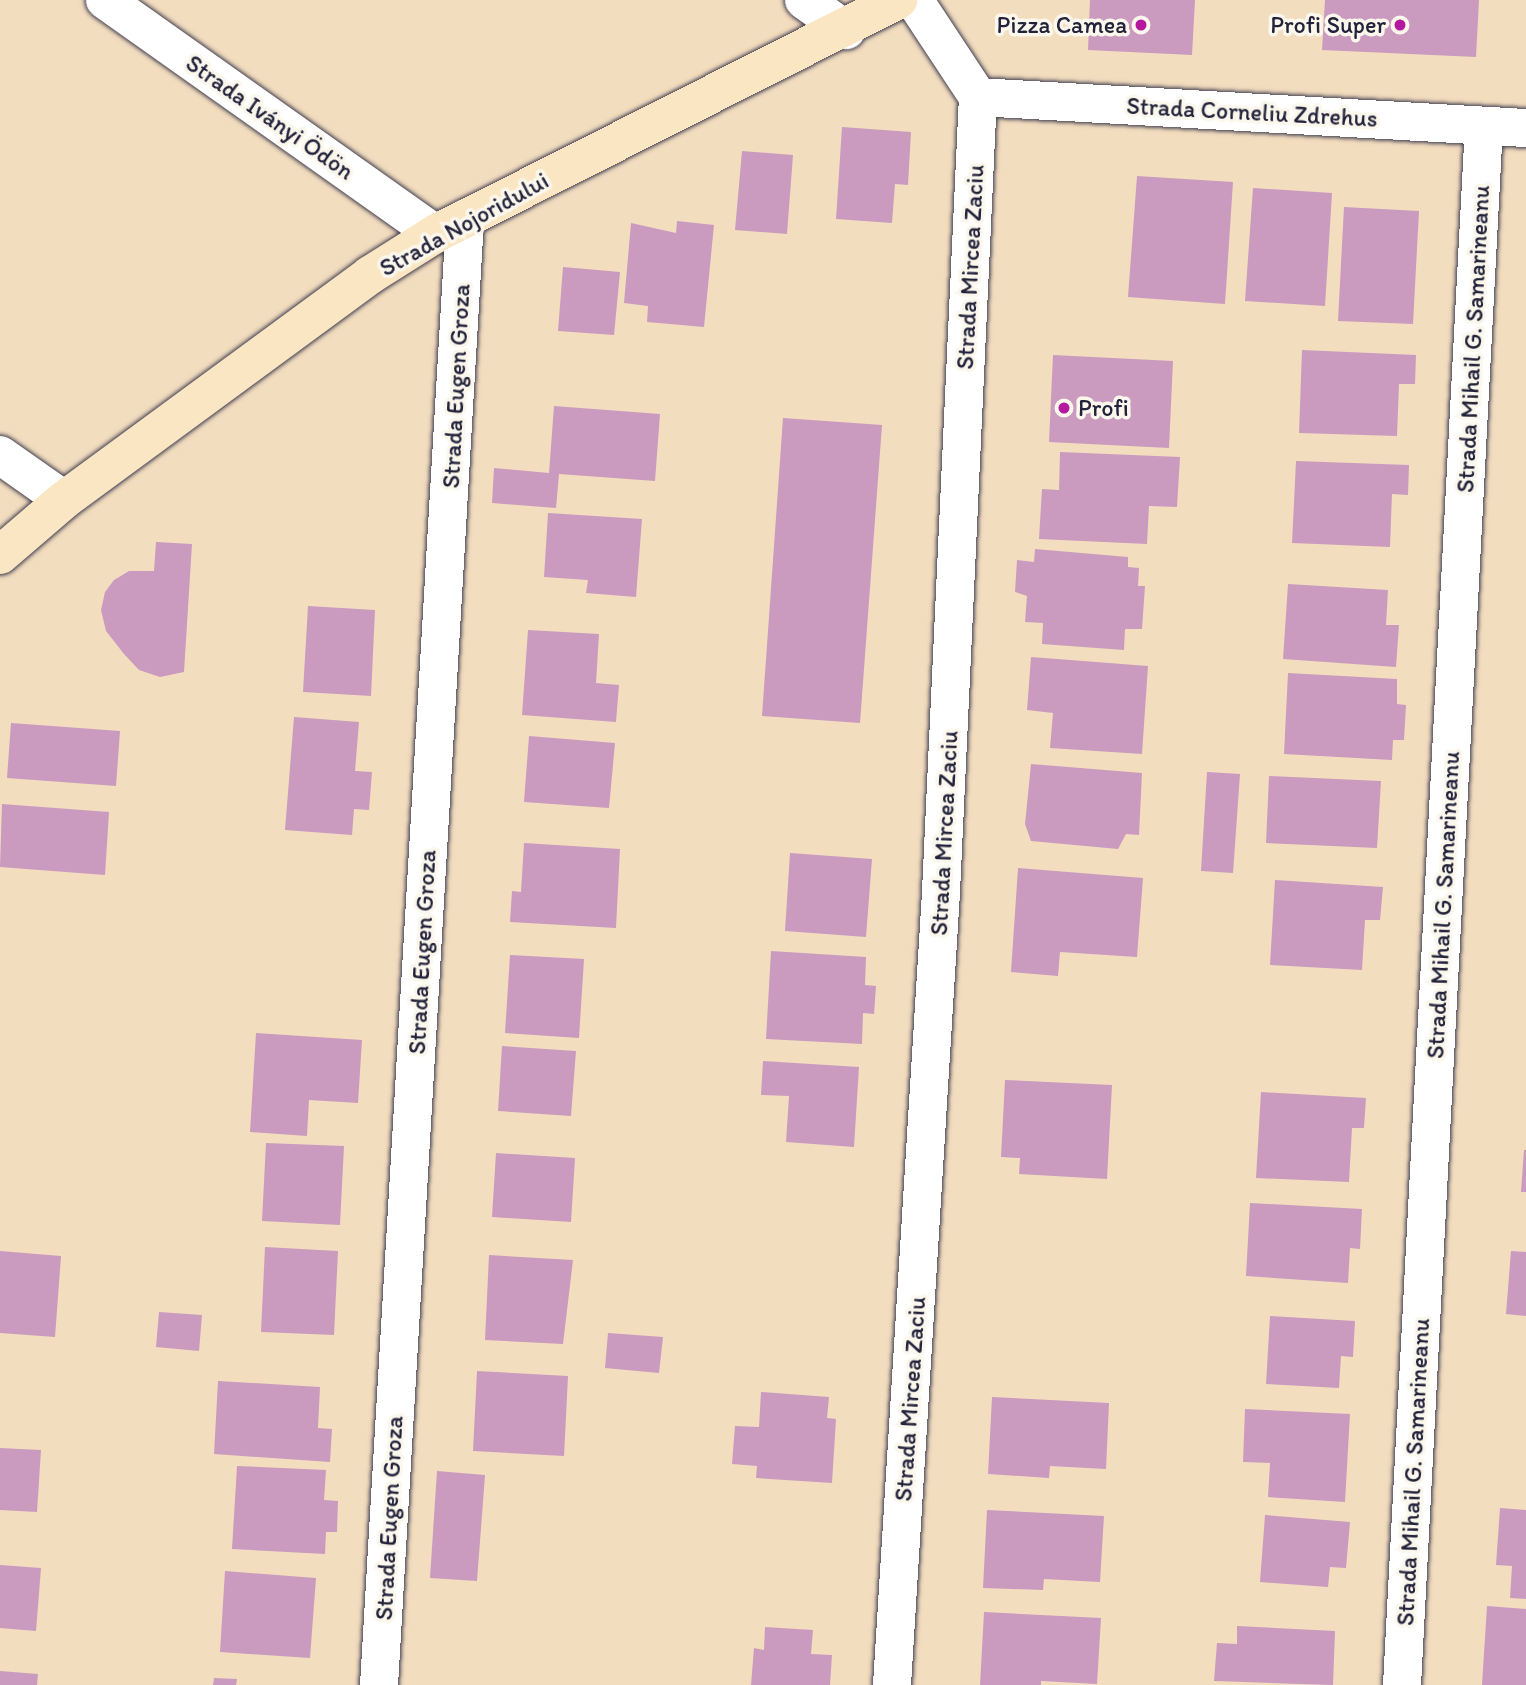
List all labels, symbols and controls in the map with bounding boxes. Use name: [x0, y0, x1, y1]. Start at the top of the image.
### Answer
place label: Pizza Camea: [996, 11, 1127, 39]
place label: Profi Super: [1270, 11, 1386, 39]
marker: Pizza Camea: [1133, 17, 1149, 33]
marker: Profi Super: [1392, 17, 1408, 33]
street label: Strada Iványi Ödön: [181, 48, 359, 186]
street label: Strada Corneliu Zdrehus: [1126, 91, 1378, 133]
street label: Strada Mircea Zaciu: [950, 163, 990, 371]
street label: Strada Nojoridului: [375, 166, 553, 282]
street label: Strada Mihail G. Samarineanu: [1451, 185, 1495, 493]
street label: Strada Eugen Groza: [436, 284, 476, 488]
place label: Profi: [1078, 394, 1129, 422]
marker: Profi: [1056, 400, 1072, 416]
street label: Strada Mircea Zaciu: [924, 729, 964, 937]
street label: Strada Mihail G. Samarineanu: [1421, 751, 1465, 1059]
street label: Strada Eugen Groza: [402, 850, 442, 1054]
street label: Strada Mircea Zaciu: [888, 1295, 932, 1503]
street label: Strada Mihail G. Samarineanu: [1391, 1318, 1435, 1626]
street label: Strada Eugen Groza: [369, 1416, 409, 1620]

